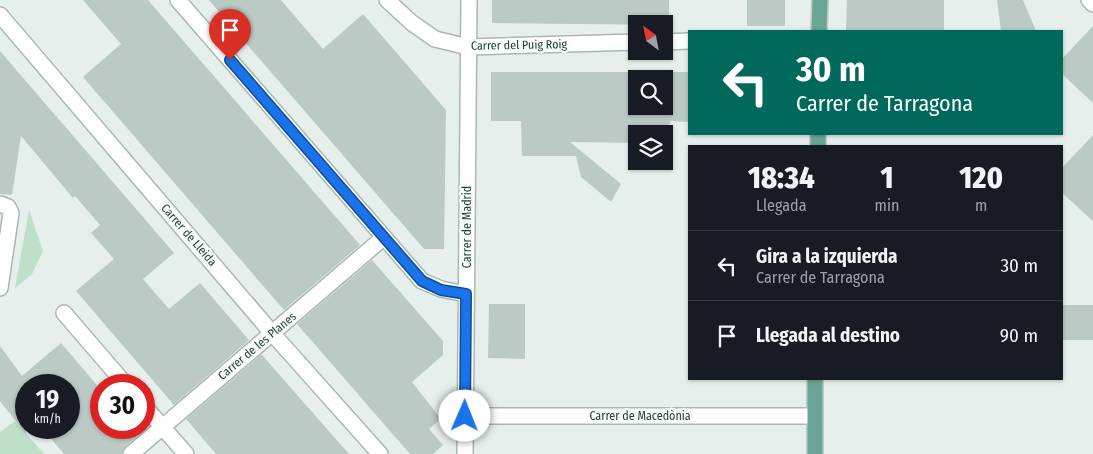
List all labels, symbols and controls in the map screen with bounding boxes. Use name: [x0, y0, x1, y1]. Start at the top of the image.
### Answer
pin: [209, 9, 251, 60]
north arrow: [628, 15, 672, 60]
map controls: [628, 15, 673, 170]
icon: arrive: [216, 16, 244, 44]
street label: Carrer del Puig Roig: [471, 37, 568, 53]
text: 30 m: [796, 48, 866, 90]
icon: left: [713, 50, 778, 115]
button: search: [628, 70, 673, 115]
text: Carrer de Tarragona: [796, 90, 973, 117]
button: layers: [628, 125, 673, 170]
text: 18:34: [748, 160, 815, 196]
text: 1: [880, 160, 893, 196]
text: 120: [959, 160, 1003, 196]
street label: Carrer de Madrid: [460, 186, 474, 268]
text: Llegada: [756, 196, 807, 215]
text: min: [875, 196, 899, 215]
text: m: [975, 196, 987, 215]
street label: Carrer de Lleida: [158, 201, 220, 269]
text: Gira a la izquierda: [756, 245, 898, 268]
icon: left: [713, 252, 741, 280]
text: 30 m: [1000, 254, 1038, 277]
text: Carrer de Tarragona: [756, 268, 885, 287]
street label: Carrer de les Planes: [215, 309, 299, 383]
icon: arrive: [713, 322, 741, 350]
text: Llegada al destino: [756, 324, 900, 347]
text: 90 m: [1000, 324, 1038, 347]
speed limit sign: 30: [90, 374, 155, 439]
text: 19: [36, 385, 59, 415]
position arrow: [438, 389, 490, 441]
street label: Carrer de Macedònia: [589, 409, 691, 423]
text: km/h: [34, 412, 61, 426]

